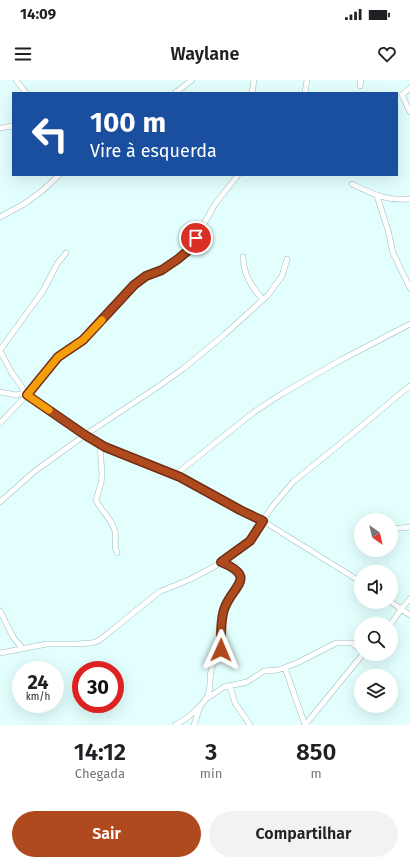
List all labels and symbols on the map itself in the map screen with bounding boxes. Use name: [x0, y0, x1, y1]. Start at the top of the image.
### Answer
pin: [179, 221, 213, 255]
north arrow: [354, 513, 398, 557]
position arrow: [200, 629, 242, 671]
speed limit sign: 30: [72, 661, 124, 713]

